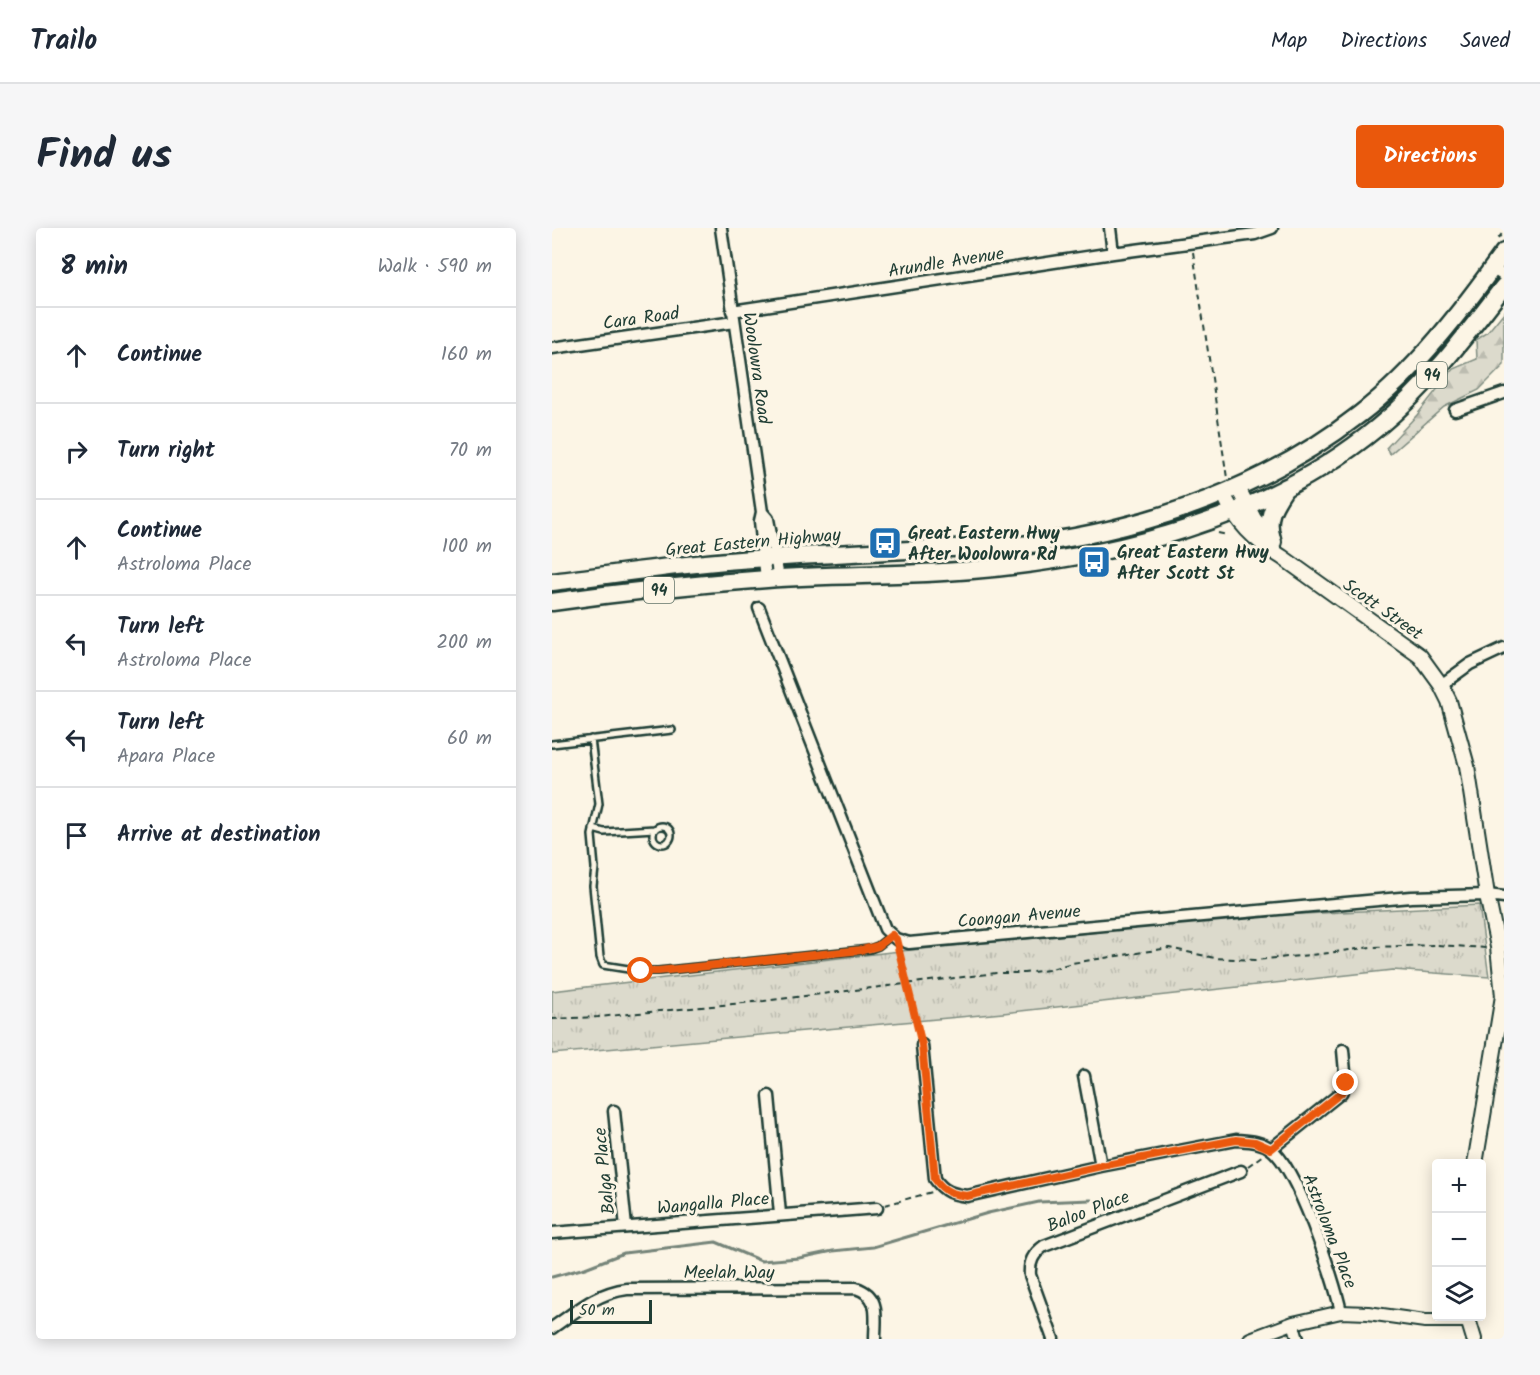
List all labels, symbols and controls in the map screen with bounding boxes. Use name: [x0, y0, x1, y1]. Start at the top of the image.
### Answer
text: Trailo: [30, 19, 97, 64]
text: Map: [1271, 25, 1307, 58]
text: Directions: [1340, 25, 1427, 58]
text: Saved: [1460, 25, 1510, 58]
text: Find us: [36, 123, 172, 190]
button: Directions: [1356, 125, 1504, 188]
street label: Arundle Avenue: [886, 240, 1006, 287]
text: 8 min: [60, 246, 128, 288]
text: Walk · 590 m: [377, 251, 492, 283]
street label: Cara Road: [601, 300, 682, 339]
street label: Woolowra Road: [733, 310, 778, 427]
text: Continue: [117, 338, 202, 373]
icon: ahead: [60, 339, 93, 372]
text: 160 m: [441, 339, 492, 371]
road number: 94: [1417, 362, 1447, 388]
text: Turn right: [117, 434, 215, 469]
icon: right: [60, 435, 93, 468]
text: 70 m: [449, 435, 492, 467]
text: Continue: [117, 514, 202, 549]
place label: Great Eastern Hwy After Woolowra Rd: [908, 520, 1061, 570]
street label: Great Eastern Highway: [664, 521, 842, 566]
bus stop icon: Great Eastern Hwy After Woolowra Rd: [867, 525, 903, 561]
icon: ahead: [60, 531, 93, 564]
text: 100 m: [442, 531, 492, 563]
place label: Great Eastern Hwy After Scott St: [1117, 539, 1270, 589]
bus stop icon: Great Eastern Hwy After Scott St: [1076, 544, 1112, 580]
text: Astroloma Place: [117, 549, 251, 581]
street label: Scott Street: [1336, 572, 1429, 649]
road number: 94: [644, 577, 674, 603]
text: Turn left: [117, 610, 204, 645]
icon: left: [60, 627, 93, 660]
text: 200 m: [436, 627, 492, 659]
text: Astroloma Place: [117, 645, 251, 677]
text: Turn left: [117, 706, 204, 741]
icon: left: [60, 723, 93, 756]
text: 60 m: [447, 723, 492, 755]
text: Apara Place: [117, 741, 215, 773]
text: Arrive at destination: [117, 818, 320, 853]
icon: arrive: [60, 819, 93, 852]
street label: Coongan Avenue: [956, 898, 1082, 937]
route start: [627, 957, 653, 983]
route end: [1332, 1069, 1358, 1095]
street label: Balga Place: [587, 1126, 624, 1216]
map controls: [1432, 1159, 1486, 1321]
button: +: [1432, 1159, 1486, 1213]
street label: Astroloma Place: [1293, 1170, 1364, 1293]
street label: Baloo Place: [1043, 1183, 1134, 1241]
street label: Wangalla Place: [656, 1185, 770, 1224]
button: −: [1432, 1213, 1486, 1267]
street label: Meelah Way: [683, 1259, 775, 1288]
button: layers: [1432, 1267, 1486, 1321]
scale bar: [570, 1297, 652, 1324]
text: 50 m: [579, 1298, 615, 1323]

